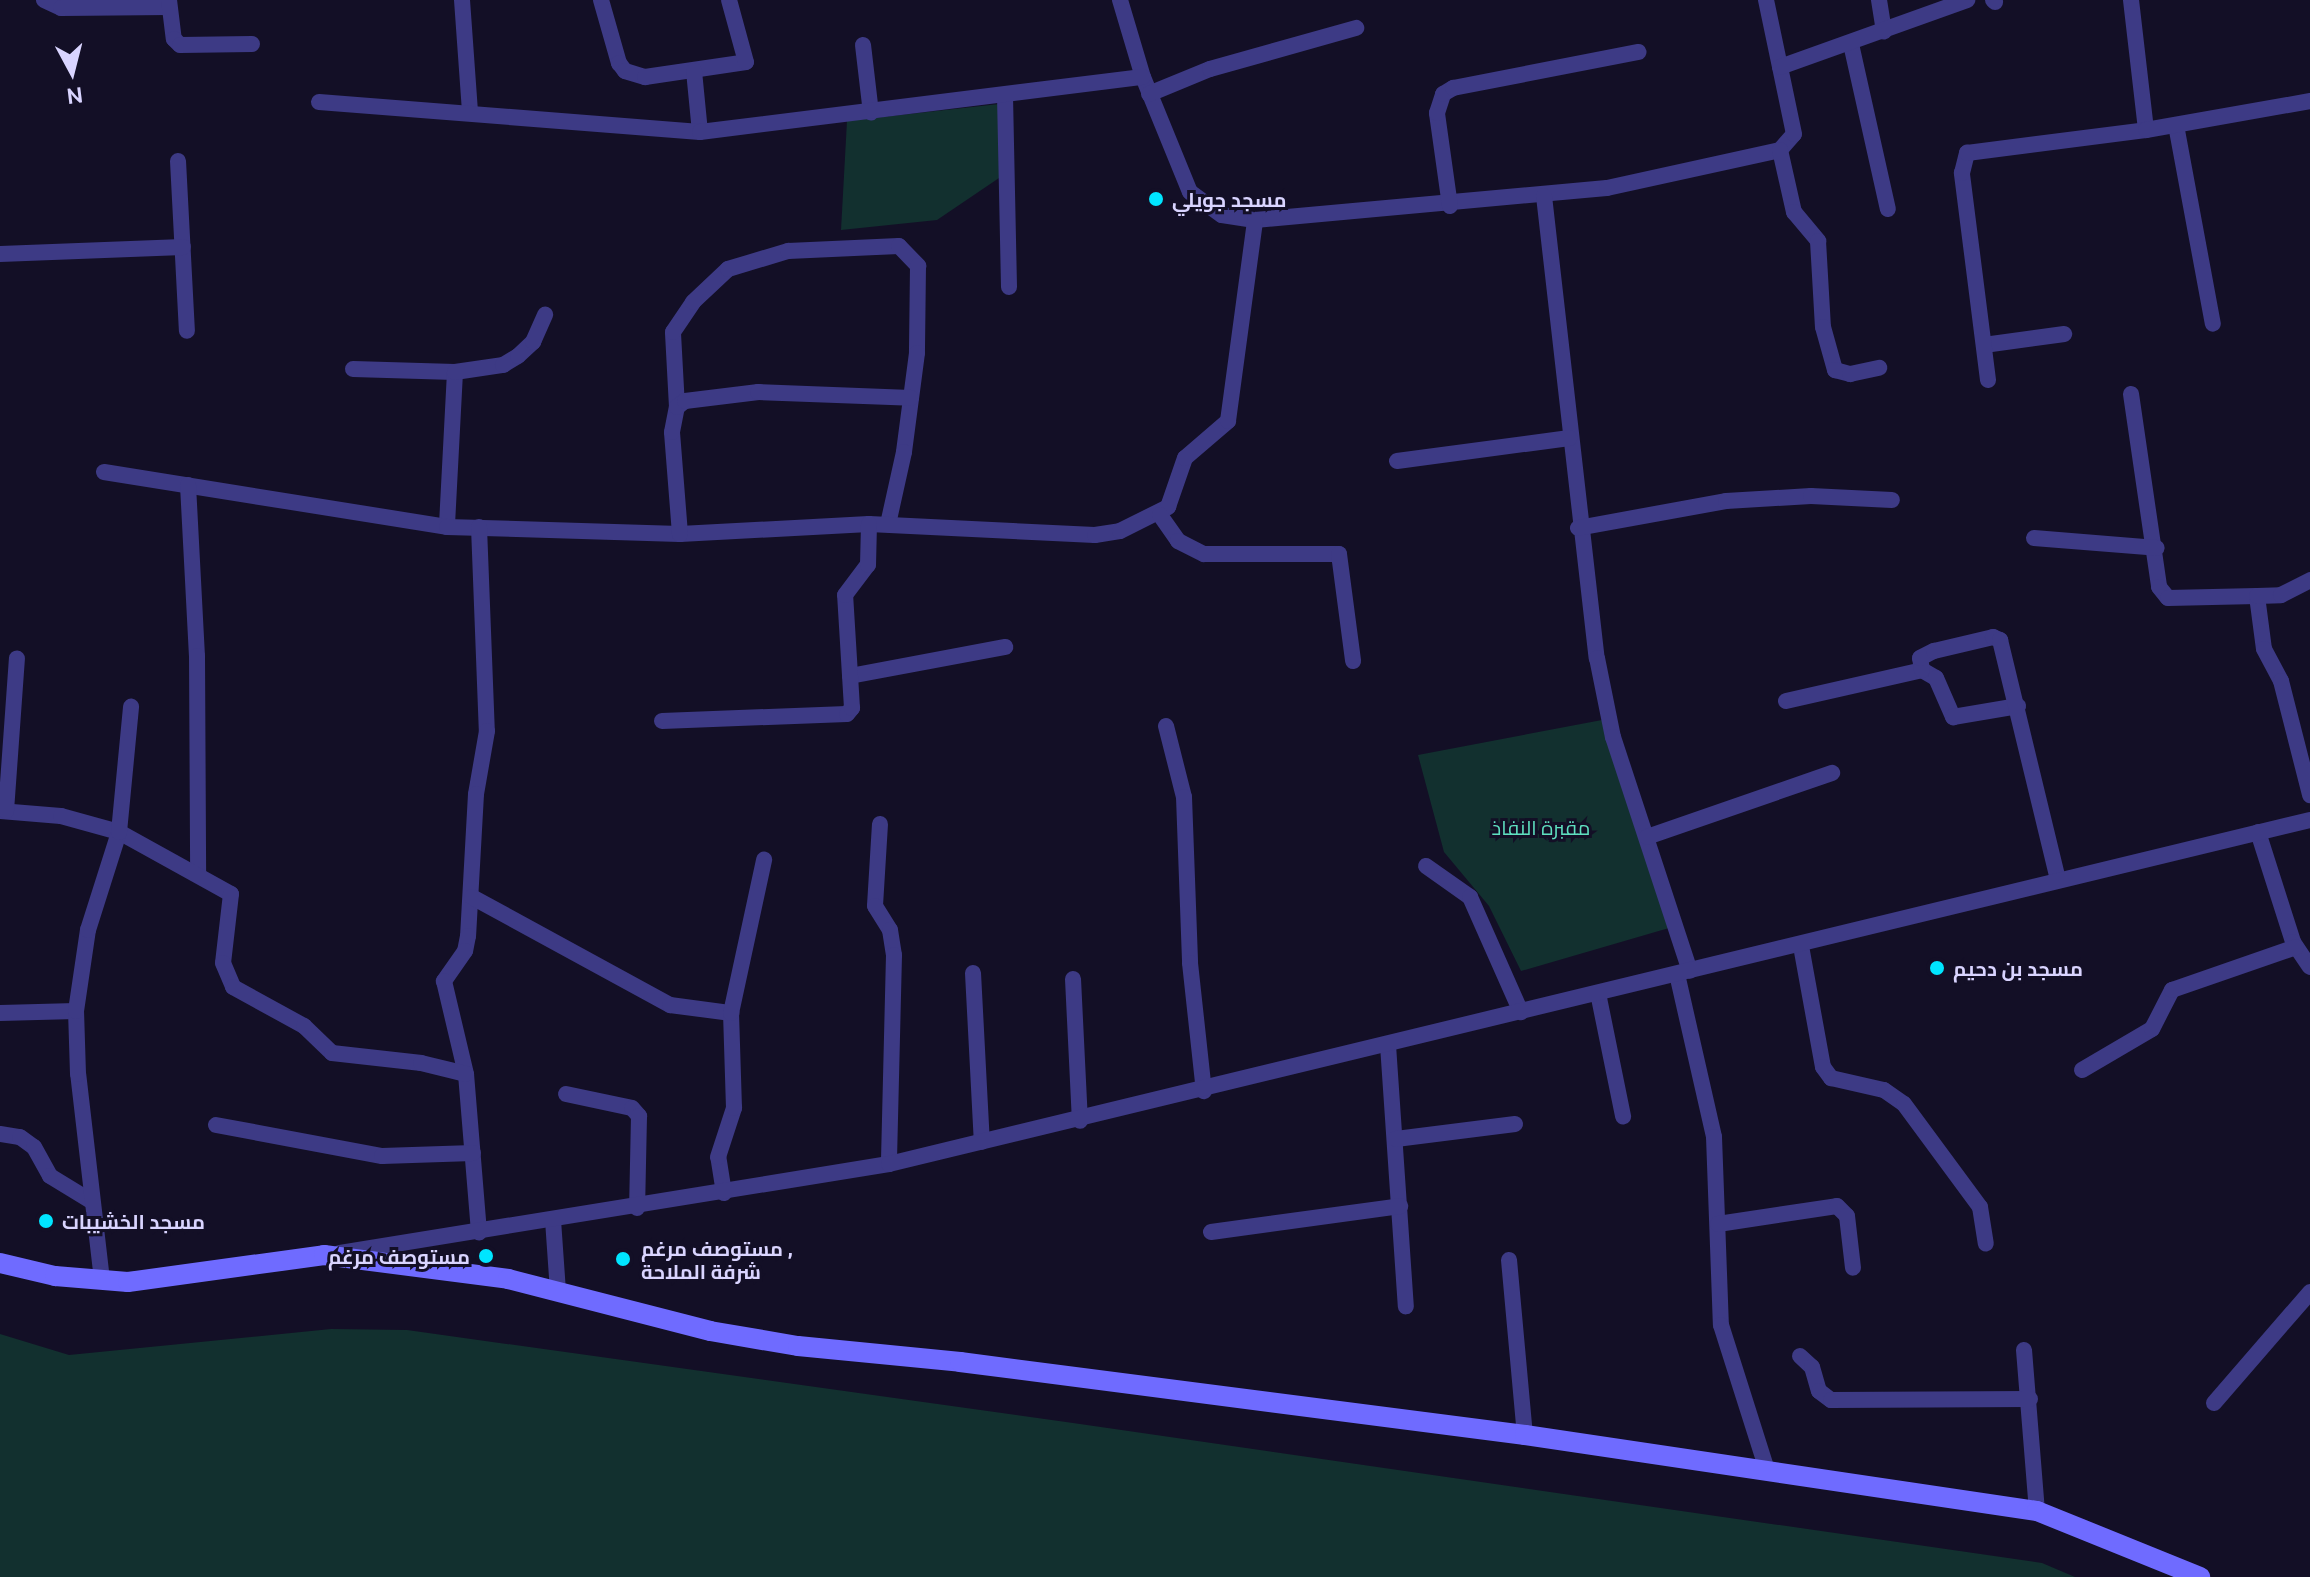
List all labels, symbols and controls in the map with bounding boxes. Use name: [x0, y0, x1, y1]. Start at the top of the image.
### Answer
north arrow: [32, 32, 112, 112]
text: N: [65, 83, 85, 110]
place label: مسجد جويلي: [1172, 187, 1286, 211]
marker: مسجد جويلي: [1147, 190, 1165, 208]
park label: مقبرة النفاذ: [1492, 815, 1590, 839]
place label: مسجد بن دحيم: [1953, 956, 2083, 980]
marker: مسجد بن دحيم: [1928, 959, 1946, 977]
place label: مسجد الخشيبات: [62, 1209, 205, 1233]
marker: مسجد الخشيبات: [37, 1212, 55, 1230]
place label: مستوصف مرغم , شرفة الملاحة: [641, 1236, 793, 1283]
place label: مستوصف مرغم: [328, 1244, 470, 1268]
marker: مستوصف مرغم: [477, 1247, 495, 1265]
marker: مستوصف مرغم , شرفة الملاحة: [612, 1248, 634, 1270]

